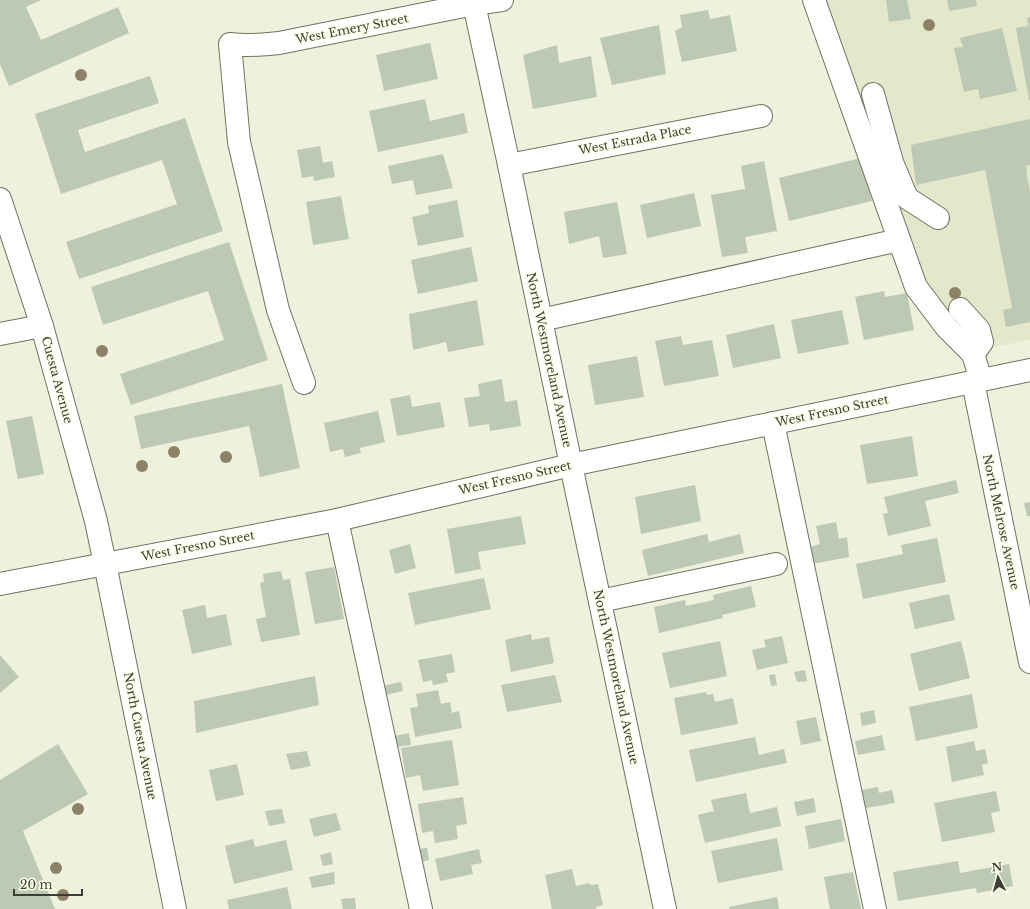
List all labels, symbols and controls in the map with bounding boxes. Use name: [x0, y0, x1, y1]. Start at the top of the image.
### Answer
street label: West Emery Street: [293, 10, 410, 47]
street label: West Estrada Place: [576, 121, 693, 158]
street label: North Westmoreland Avenue: [524, 271, 575, 449]
street label: Cuesta Avenue: [39, 335, 76, 425]
street label: West Fresno Street: [773, 391, 890, 430]
street label: North Melrose Avenue: [980, 453, 1023, 591]
street label: West Fresno Street: [456, 457, 573, 498]
street label: West Fresno Street: [139, 527, 256, 564]
street label: North Westmoreland Avenue: [591, 588, 642, 766]
street label: North Cuesta Avenue: [121, 671, 160, 801]
north arrow: [978, 857, 1018, 897]
text: N: [991, 859, 1003, 875]
scale bar: [14, 871, 82, 897]
text: 20 m: [20, 877, 52, 892]

